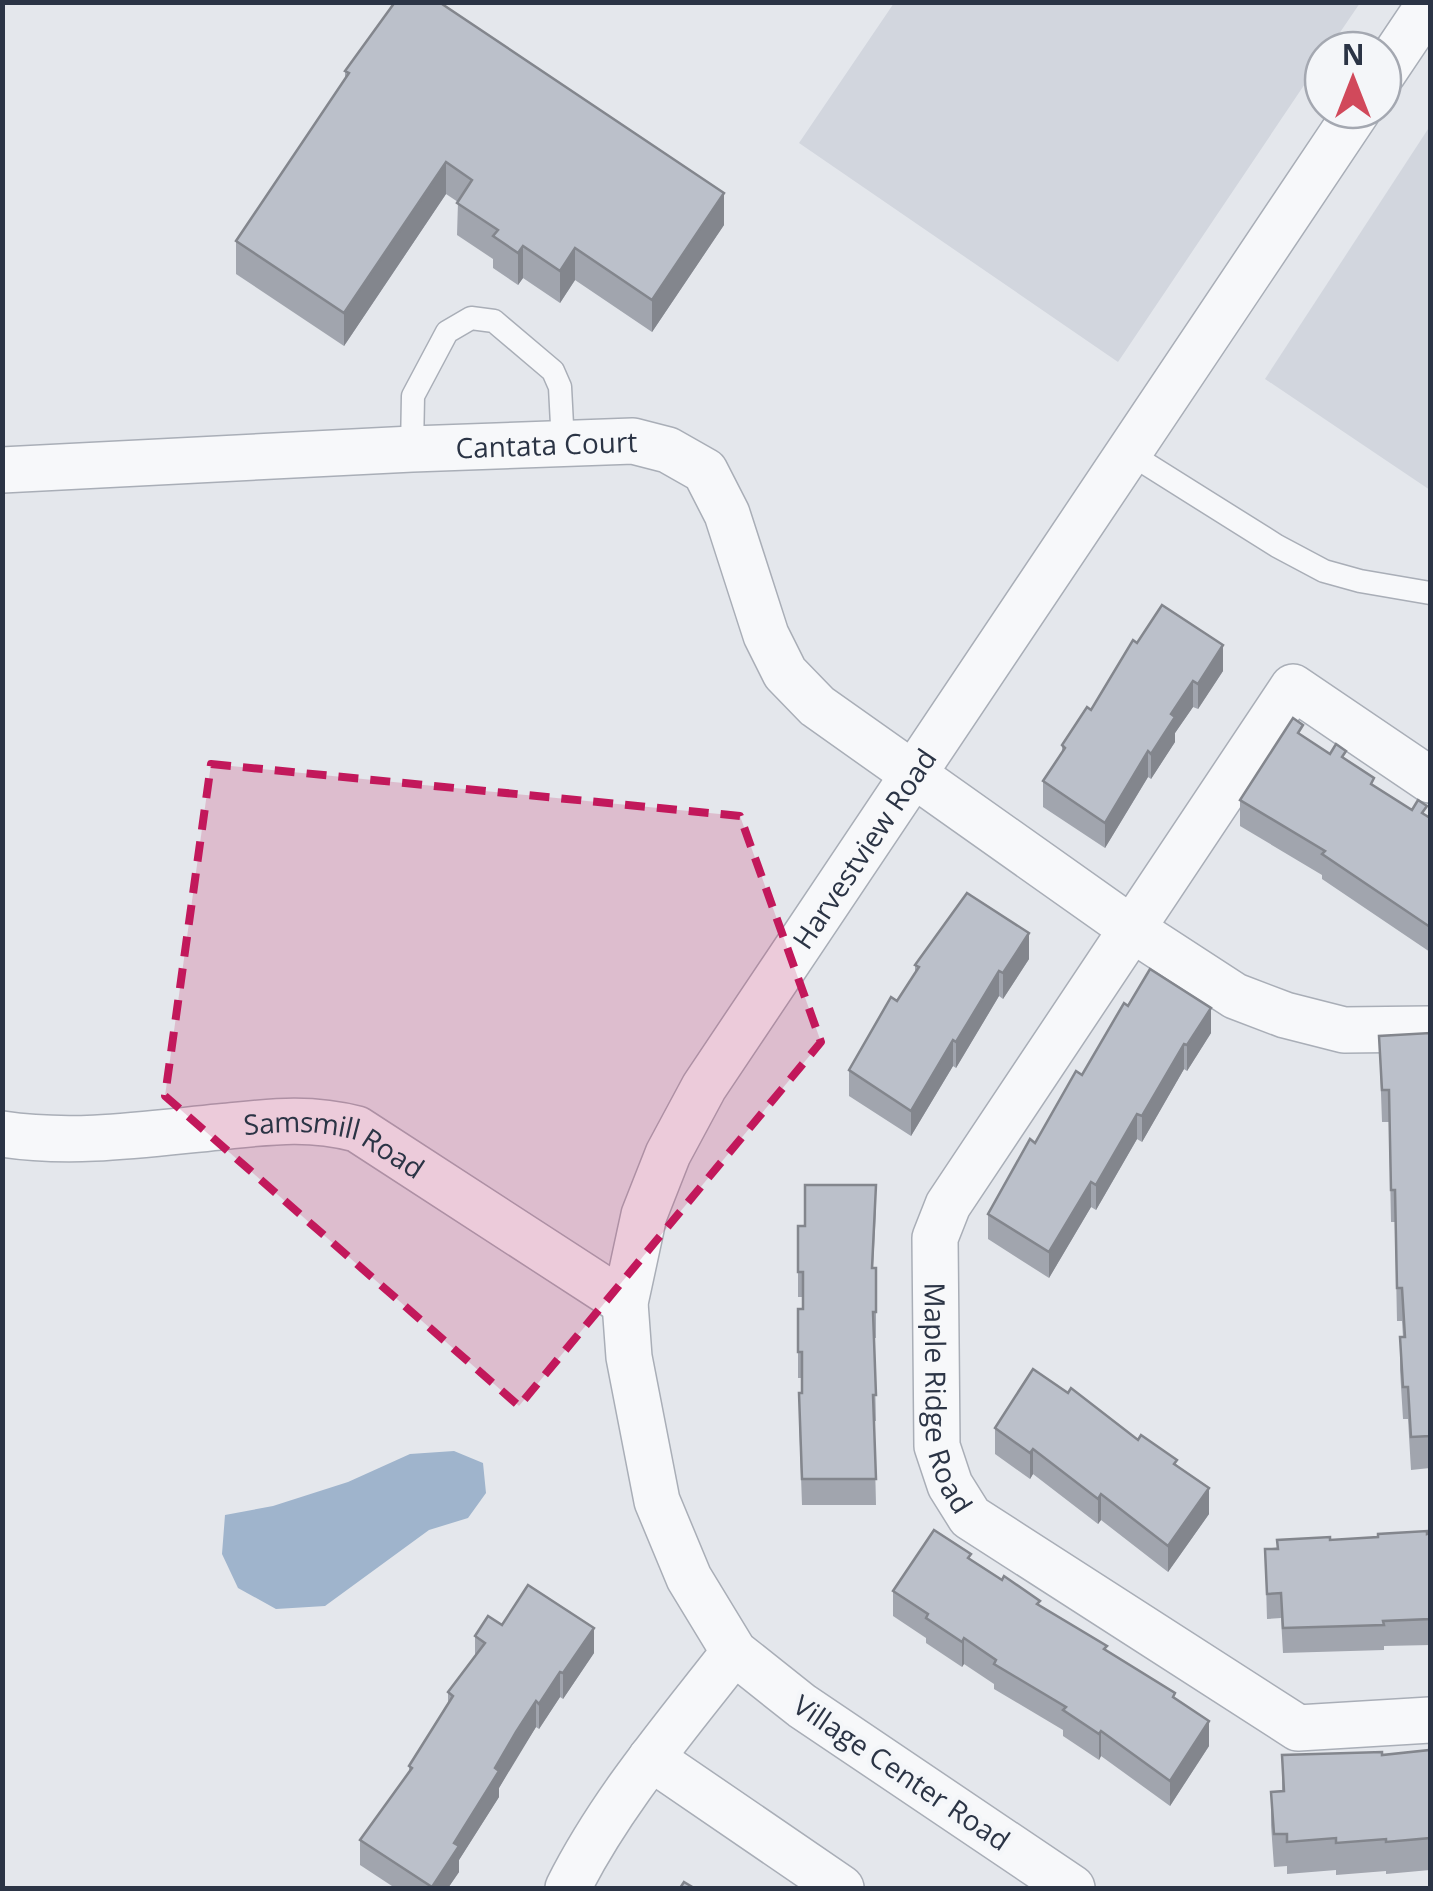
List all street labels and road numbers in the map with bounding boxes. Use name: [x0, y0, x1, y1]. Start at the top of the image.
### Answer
street label: Cantata Court: [455, 422, 638, 466]
street label: Harvestview Road: [783, 741, 944, 956]
street label: Samsmill Road: [242, 1102, 432, 1187]
street label: Maple Ridge Road: [916, 1282, 982, 1520]
street label: Village Center Road: [786, 1685, 1018, 1859]

